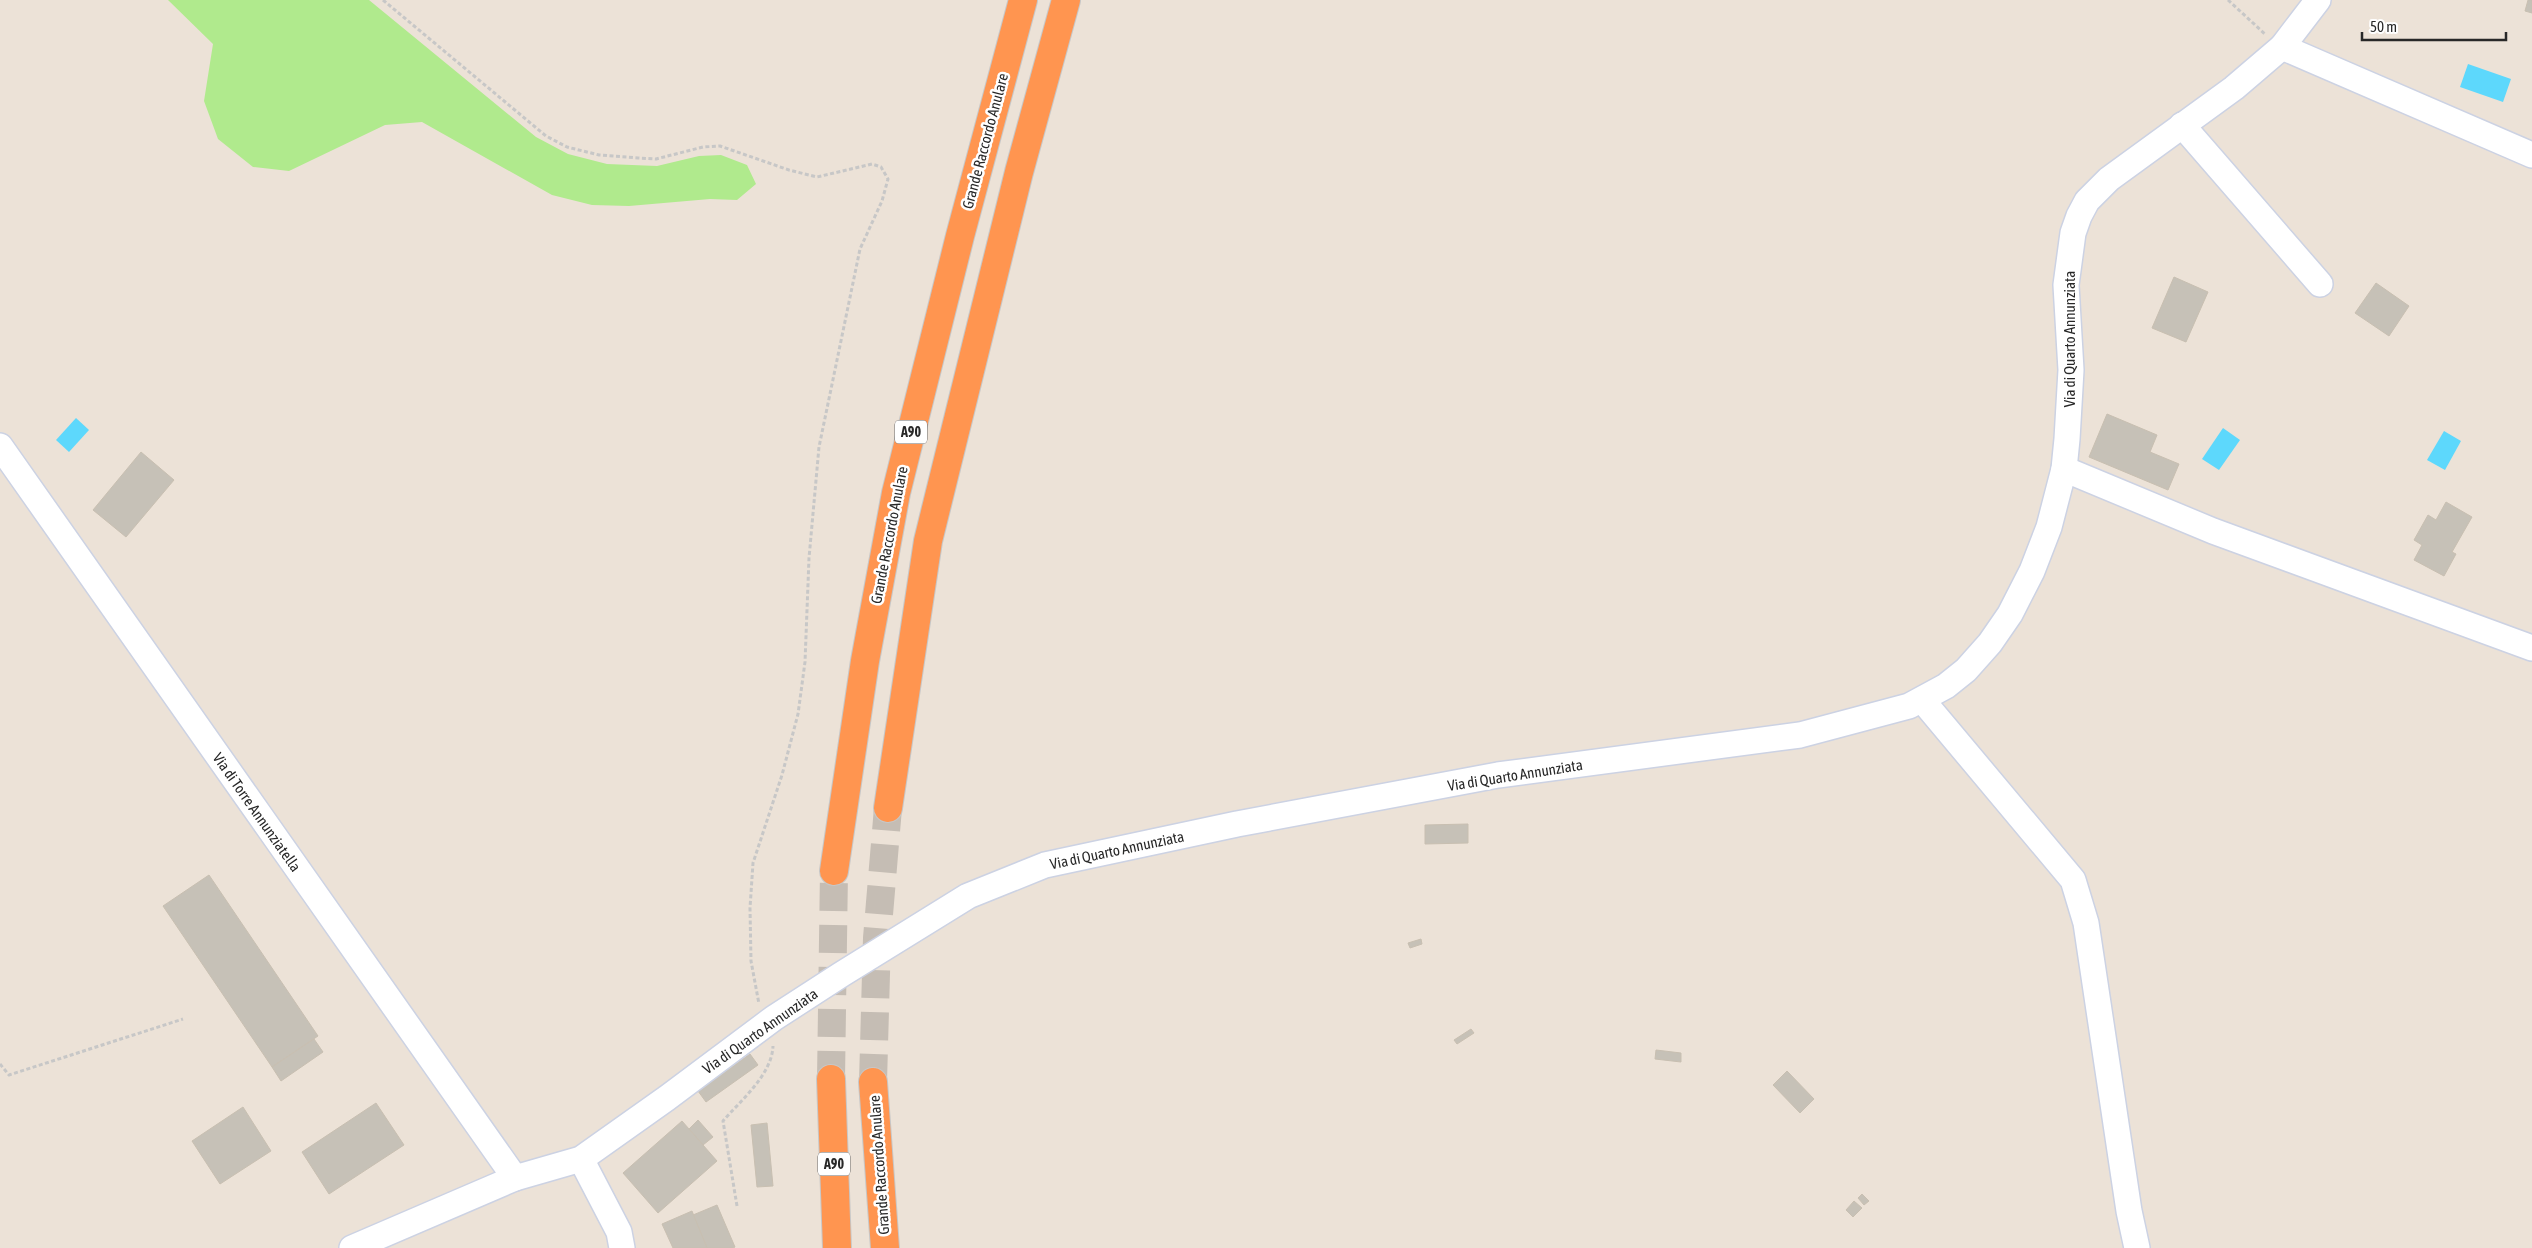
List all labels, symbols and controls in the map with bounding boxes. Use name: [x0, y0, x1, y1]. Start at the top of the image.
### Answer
scale bar: [2362, 10, 2506, 42]
text: 50 m: [2370, 18, 2397, 35]
street label: Grande Raccordo Anulare: [959, 71, 1011, 211]
street label: Via di Quarto Annunziata: [2061, 271, 2078, 407]
road number: A90: [895, 421, 927, 444]
street label: Grande Raccordo Anulare: [867, 465, 911, 605]
street label: Via di Torre Annunziatella: [210, 749, 304, 875]
street label: Via di Quarto Annunziata: [1446, 756, 1584, 794]
street label: Via di Quarto Annunziata: [1048, 827, 1186, 873]
street label: Via di Quarto Annunziata: [699, 985, 821, 1077]
street label: Grande Raccordo Anulare: [866, 1095, 892, 1235]
road number: A90: [818, 1152, 850, 1176]

